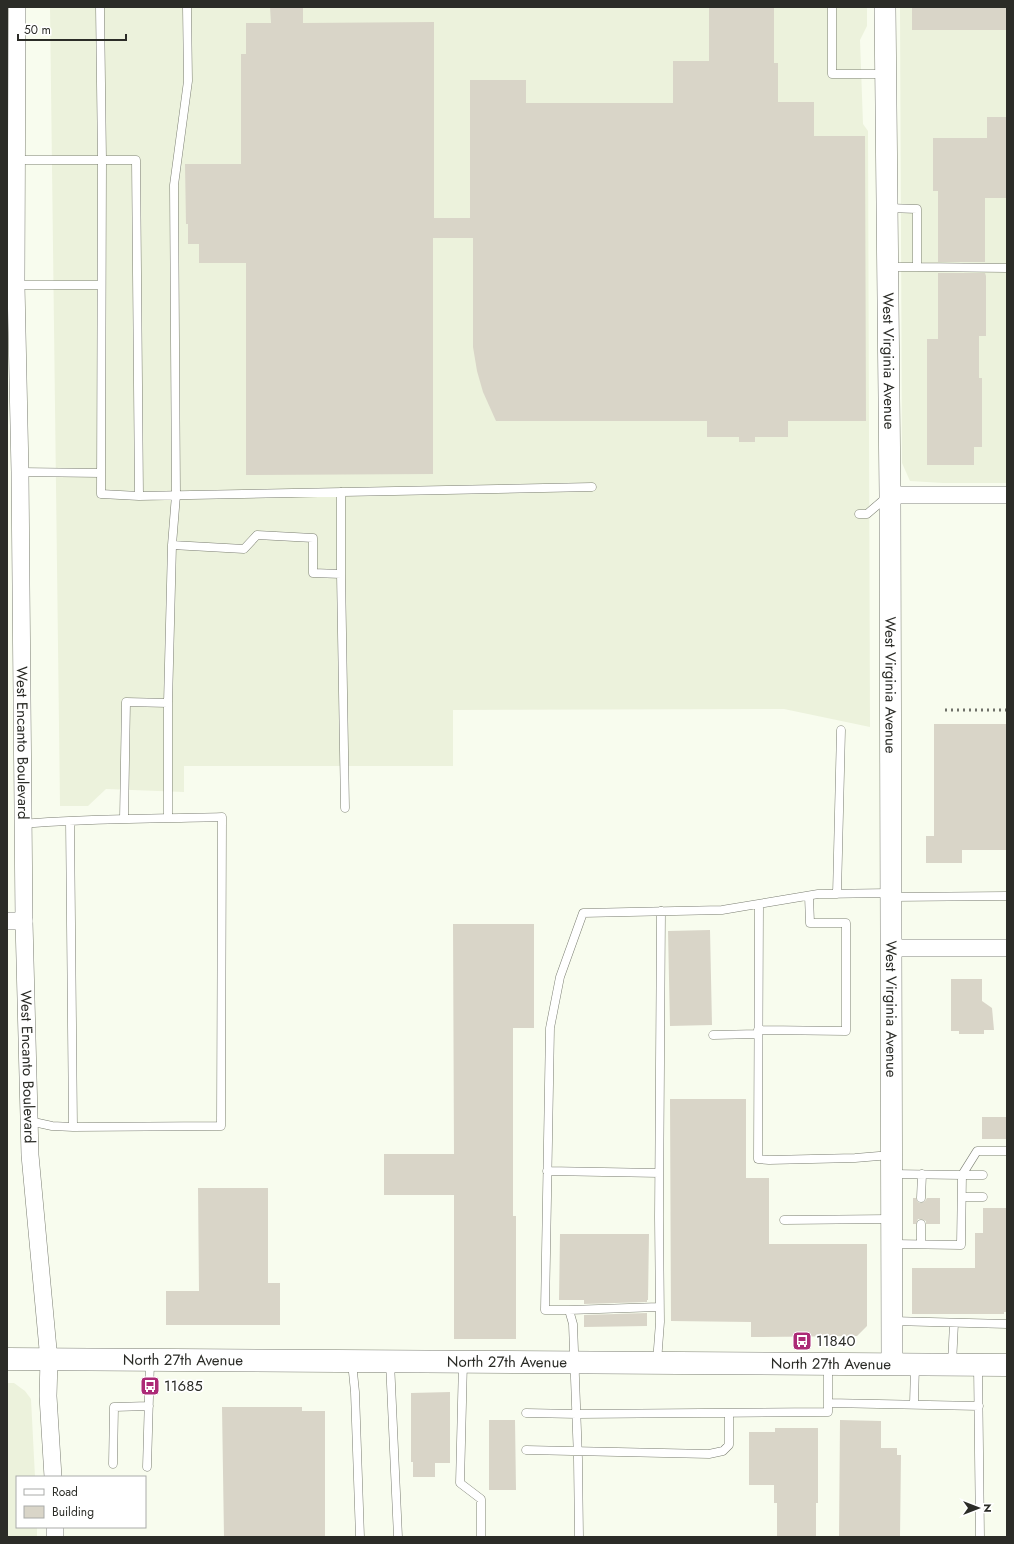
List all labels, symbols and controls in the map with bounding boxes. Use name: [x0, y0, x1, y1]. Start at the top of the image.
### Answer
scale bar: [18, 16, 126, 42]
text: 50 m: [24, 21, 51, 39]
street label: West Virginia Avenue: [877, 292, 900, 430]
street label: West Virginia Avenue: [879, 616, 902, 754]
street label: West Encanto Boulevard: [11, 666, 34, 820]
street label: West Virginia Avenue: [880, 940, 902, 1078]
street label: West Encanto Boulevard: [15, 990, 41, 1144]
bus stop icon: 11840: [791, 1330, 813, 1352]
place label: 11840: [816, 1330, 855, 1352]
street label: North 27th Avenue: [123, 1349, 243, 1371]
street label: North 27th Avenue: [447, 1351, 567, 1373]
street label: North 27th Avenue: [771, 1353, 891, 1375]
bus stop icon: 11685: [139, 1375, 161, 1397]
place label: 11685: [164, 1375, 203, 1397]
legend: [16, 1476, 146, 1528]
text: Road: [52, 1483, 78, 1501]
north arrow: [958, 1488, 998, 1528]
text: Building: [52, 1503, 94, 1521]
text: N: [980, 1504, 996, 1512]

